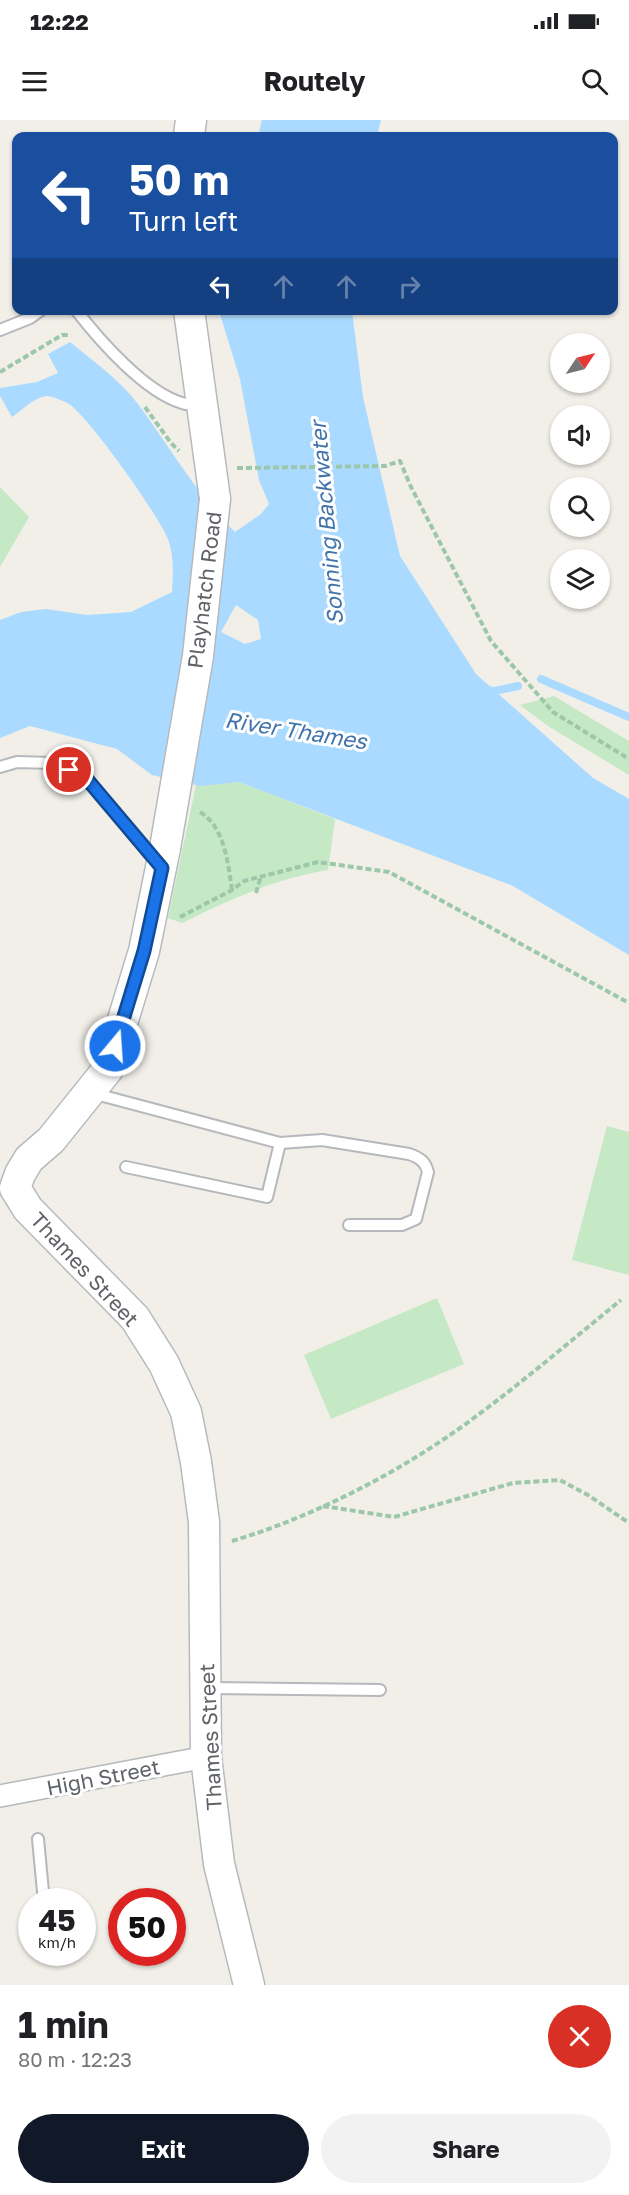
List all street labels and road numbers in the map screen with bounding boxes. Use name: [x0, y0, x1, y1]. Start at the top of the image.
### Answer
street label: Playhatch Road: [181, 510, 227, 670]
street label: Thames Street: [25, 1206, 145, 1332]
street label: Thames Street: [193, 1663, 227, 1811]
street label: High Street: [44, 1753, 162, 1801]

